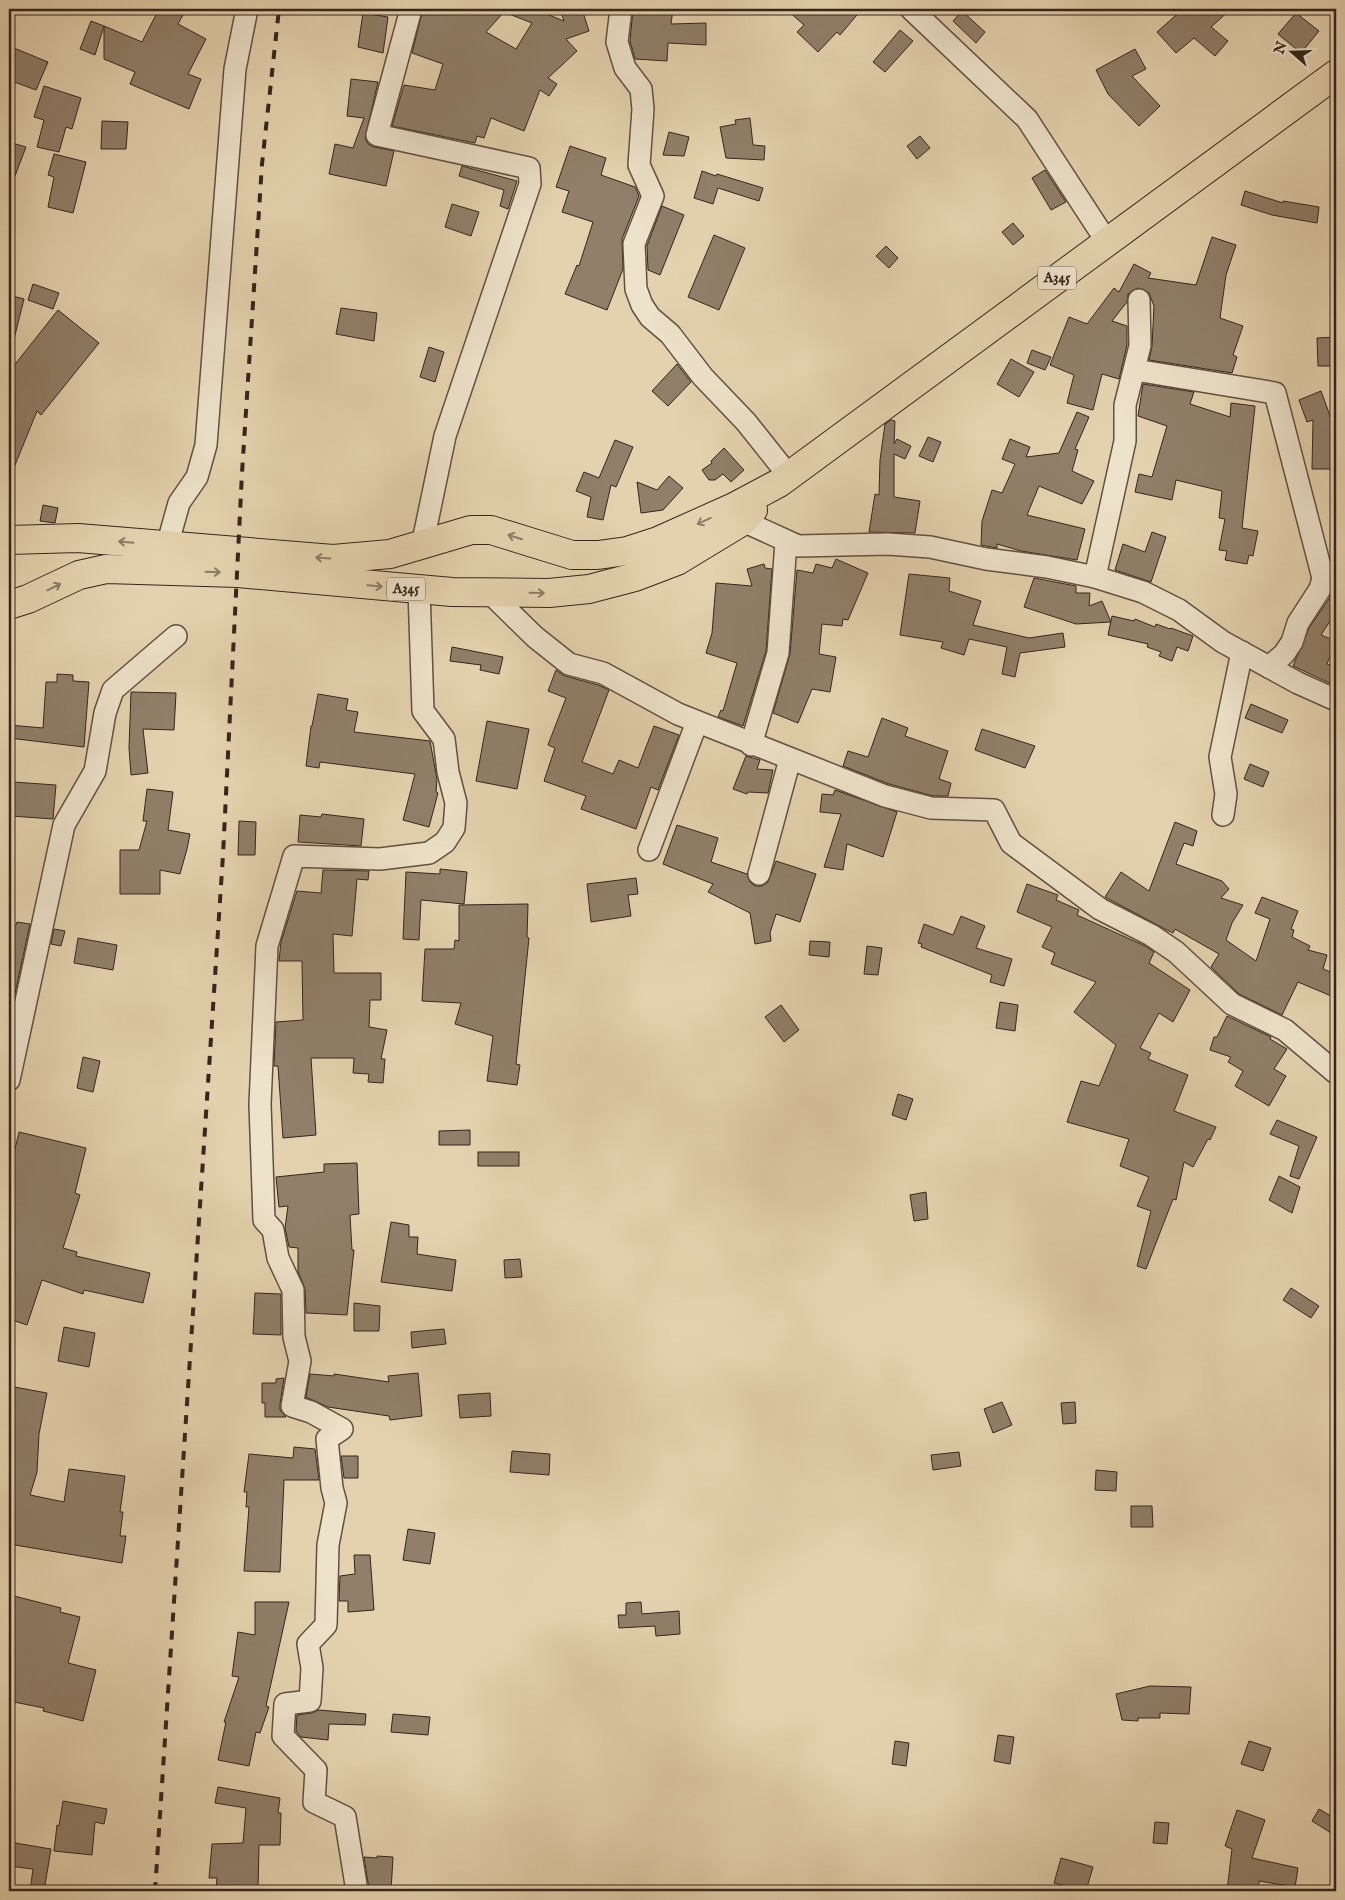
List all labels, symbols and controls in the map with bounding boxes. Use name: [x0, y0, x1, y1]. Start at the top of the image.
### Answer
north arrow: [1268, 28, 1318, 78]
text: N: [1270, 39, 1291, 58]
road number: A345: [1038, 266, 1076, 290]
one-way arrow: [697, 517, 712, 526]
one-way arrow: [508, 531, 524, 541]
one-way arrow: [118, 538, 134, 547]
one-way arrow: [315, 554, 331, 563]
one-way arrow: [204, 567, 221, 577]
road number: A345: [387, 578, 425, 600]
one-way arrow: [46, 581, 61, 591]
one-way arrow: [367, 581, 383, 591]
one-way arrow: [528, 588, 545, 598]

